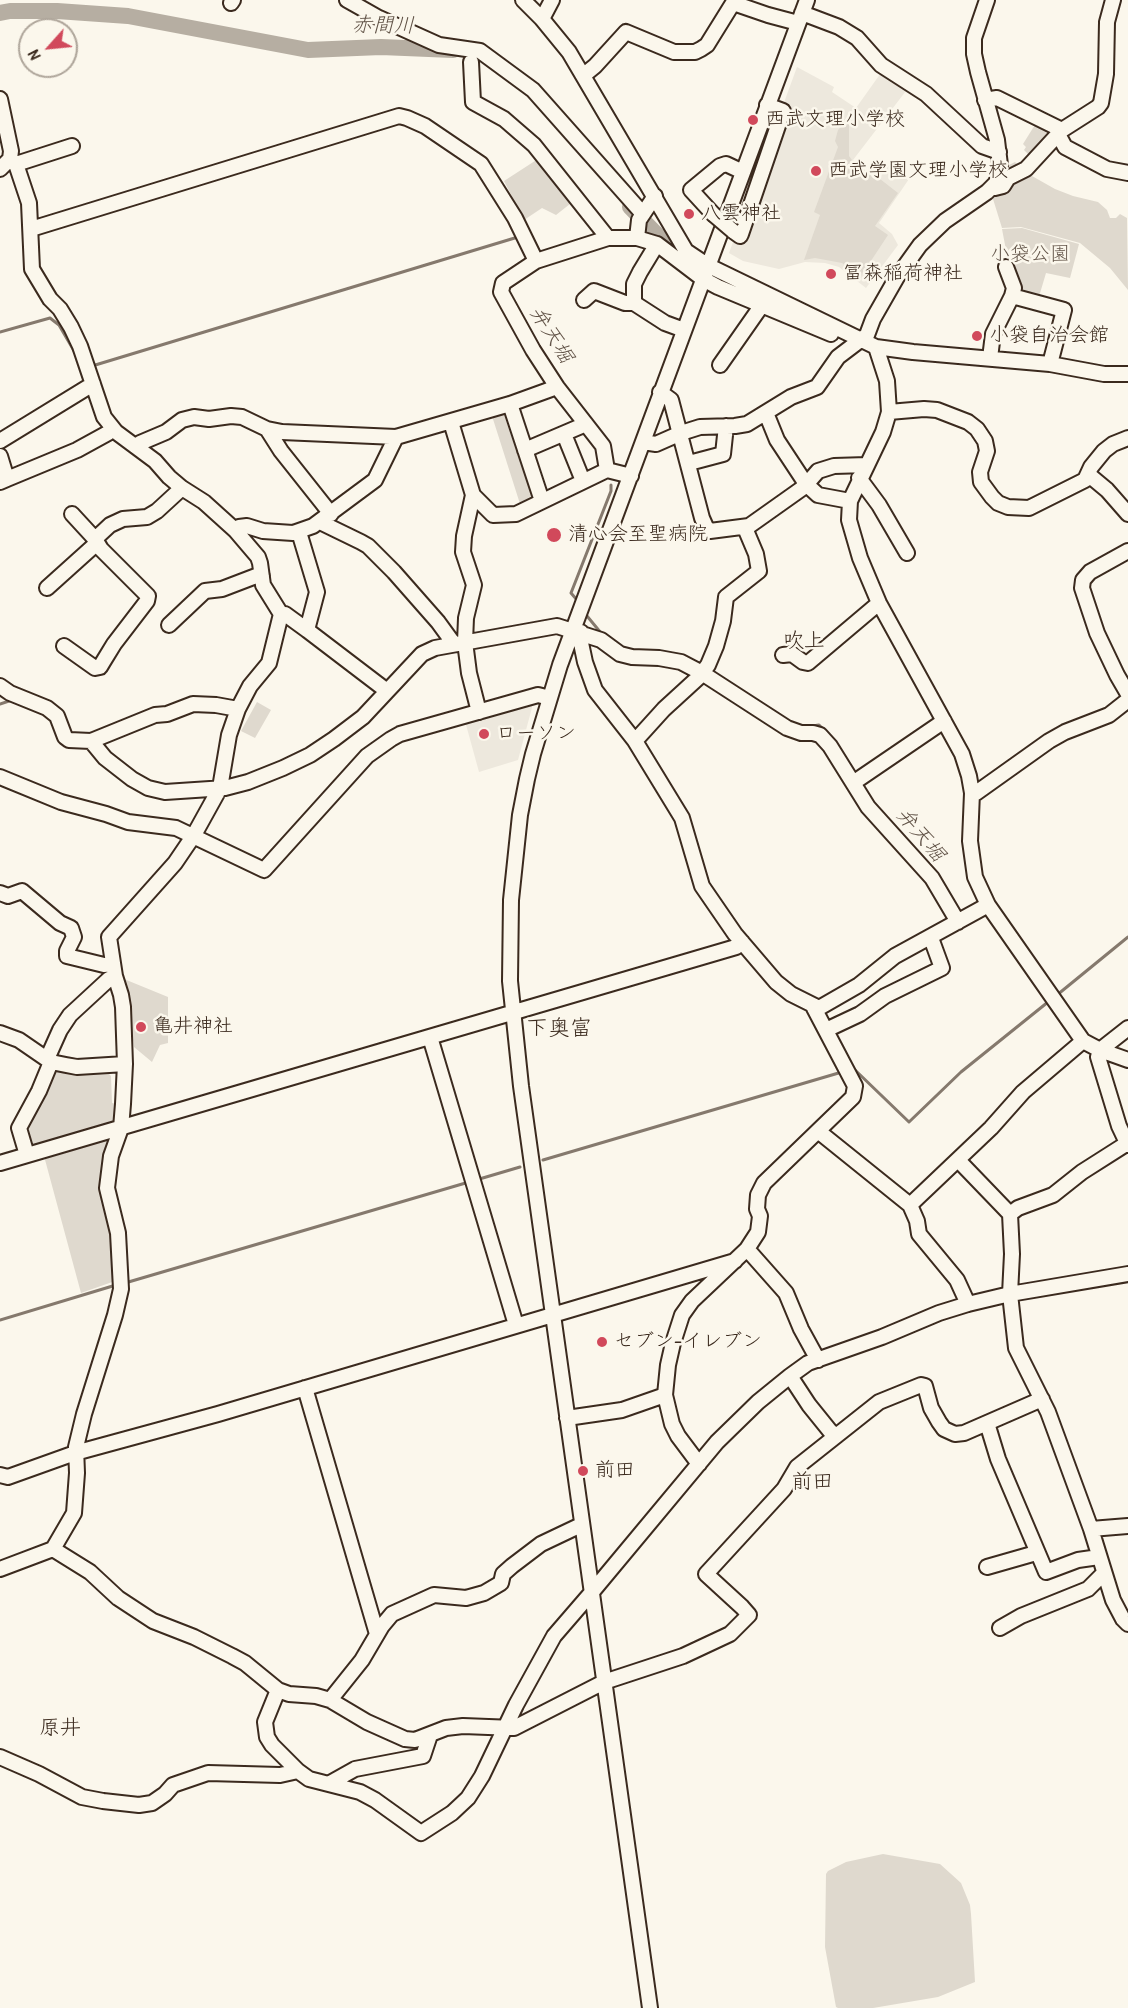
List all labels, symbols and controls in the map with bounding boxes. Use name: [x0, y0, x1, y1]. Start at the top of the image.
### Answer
water label: 赤間川: [351, 13, 415, 39]
north arrow: [18, 18, 78, 78]
text: N: [22, 46, 45, 64]
place label: 西武文理小学校: [765, 108, 905, 132]
marker: 西武文理小学校: [746, 113, 760, 127]
place label: 西武学園文理小学校: [828, 159, 1008, 183]
marker: 西武学園文理小学校: [809, 164, 823, 178]
place label: 八雲神社: [701, 202, 781, 226]
marker: 八雲神社: [682, 207, 696, 221]
park label: 小袋公園: [990, 243, 1070, 267]
place label: 冨森稲荷神社: [843, 262, 963, 286]
marker: 冨森稲荷神社: [824, 267, 838, 281]
water label: 弁天堀: [524, 302, 578, 368]
place label: 小袋自治会館: [989, 324, 1109, 348]
marker: 小袋自治会館: [970, 329, 984, 343]
place label: 清心会至聖病院: [568, 523, 708, 547]
marker: 清心会至聖病院: [545, 526, 563, 544]
district label: 吹上: [783, 628, 825, 654]
place label: ローソン: [496, 722, 576, 746]
marker: ローソン: [477, 727, 491, 741]
water label: 弁天堀: [890, 803, 950, 867]
place label: 亀井神社: [153, 1015, 233, 1039]
district label: 下奥富: [526, 1016, 592, 1042]
marker: 亀井神社: [134, 1020, 148, 1034]
place label: セブン-イレブン: [614, 1330, 762, 1354]
marker: セブン-イレブン: [595, 1335, 609, 1349]
place label: 前田: [595, 1459, 635, 1483]
marker: 前田: [576, 1464, 590, 1478]
district label: 前田: [791, 1469, 833, 1495]
district label: 原井: [39, 1715, 81, 1741]

